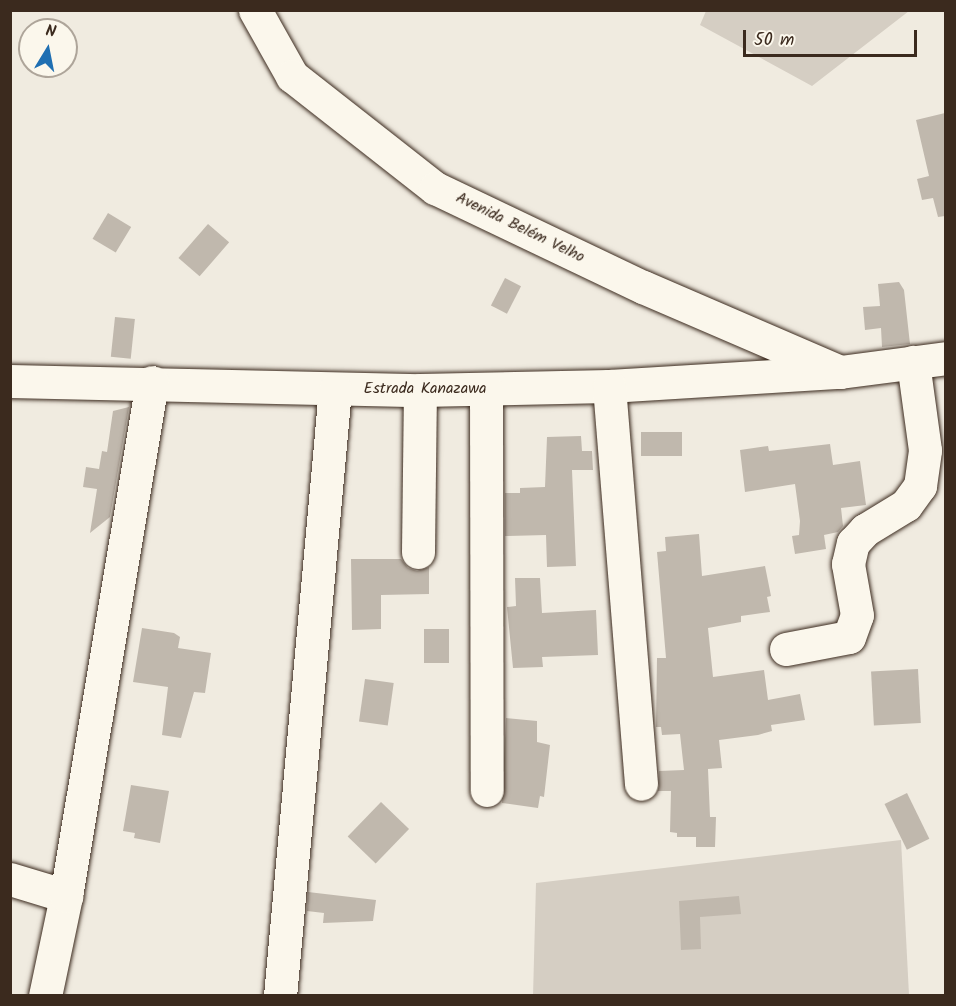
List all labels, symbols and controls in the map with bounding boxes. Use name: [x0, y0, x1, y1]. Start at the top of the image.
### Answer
north arrow: [18, 18, 78, 78]
scale bar: [746, 18, 920, 56]
text: N: [44, 19, 58, 45]
text: 50 m: [754, 26, 794, 55]
street label: Avenida Belém Velho: [452, 188, 588, 268]
street label: Estrada Kanazawa: [364, 379, 486, 399]

